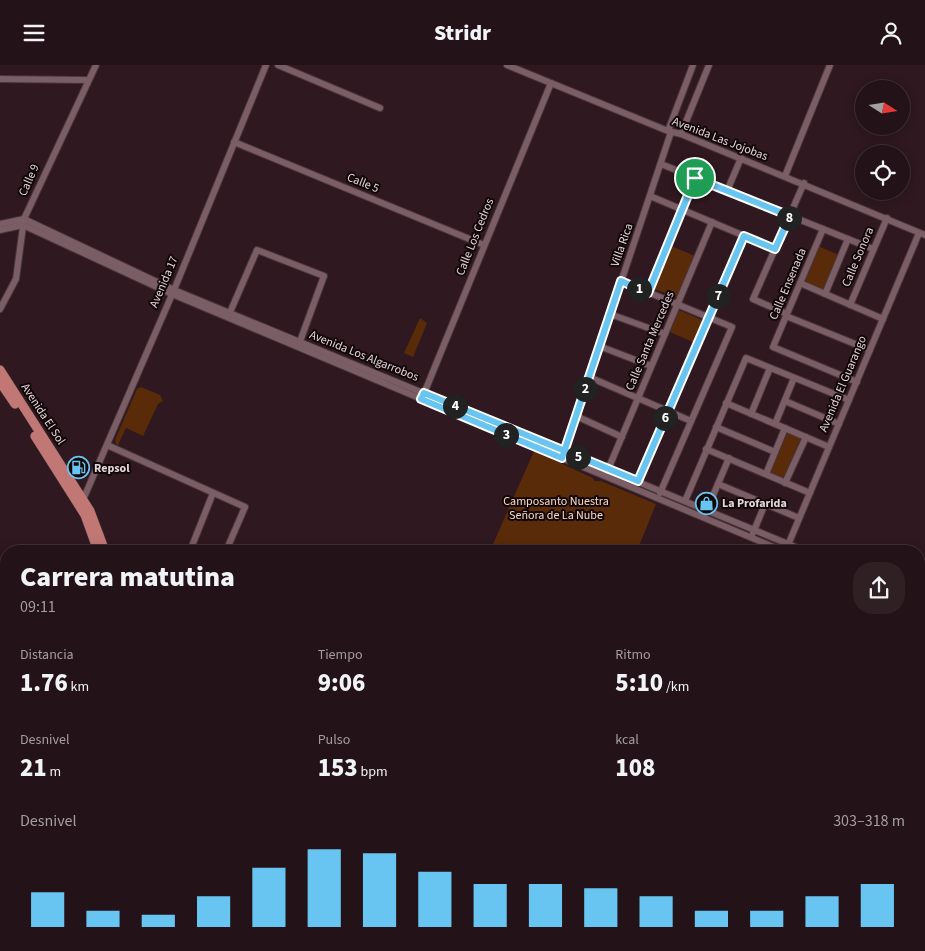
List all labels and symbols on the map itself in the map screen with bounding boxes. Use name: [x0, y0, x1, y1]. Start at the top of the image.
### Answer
north arrow: [855, 80, 910, 135]
street label: Avenida Las Jojobas: [670, 113, 770, 165]
pin: [674, 157, 716, 199]
street label: Calle 9: [14, 161, 44, 199]
street label: Calle 5: [344, 169, 382, 197]
street label: Calle Los Cedros: [452, 196, 498, 278]
pin: 8: [776, 205, 802, 231]
street label: Villa Rica: [607, 221, 637, 269]
street label: Calle Sonora: [838, 225, 878, 289]
street label: Calle Ensenada: [765, 245, 811, 323]
street label: Avenida 17: [146, 254, 182, 310]
pin: 1: [626, 277, 652, 301]
pin: 7: [706, 283, 730, 309]
street label: Calle Santa Mercedes: [621, 289, 679, 393]
street label: Avenida Los Algarrobos: [307, 326, 421, 386]
street label: Avenida El Guarango: [815, 333, 871, 435]
pin: 2: [572, 377, 598, 401]
street label: Avenida El Sol: [17, 380, 69, 448]
pin: 4: [442, 393, 468, 419]
pin: 6: [652, 405, 678, 431]
pin: 3: [494, 423, 518, 447]
pin: 5: [566, 445, 590, 469]
fuel station icon: Repsol: [66, 456, 90, 480]
place label: Repsol: [94, 460, 130, 477]
shop icon: La Profarida: [694, 491, 718, 515]
park label: Camposanto Nuestra Señora de La Nube: [503, 493, 609, 524]
place label: La Profarida: [722, 495, 787, 512]

